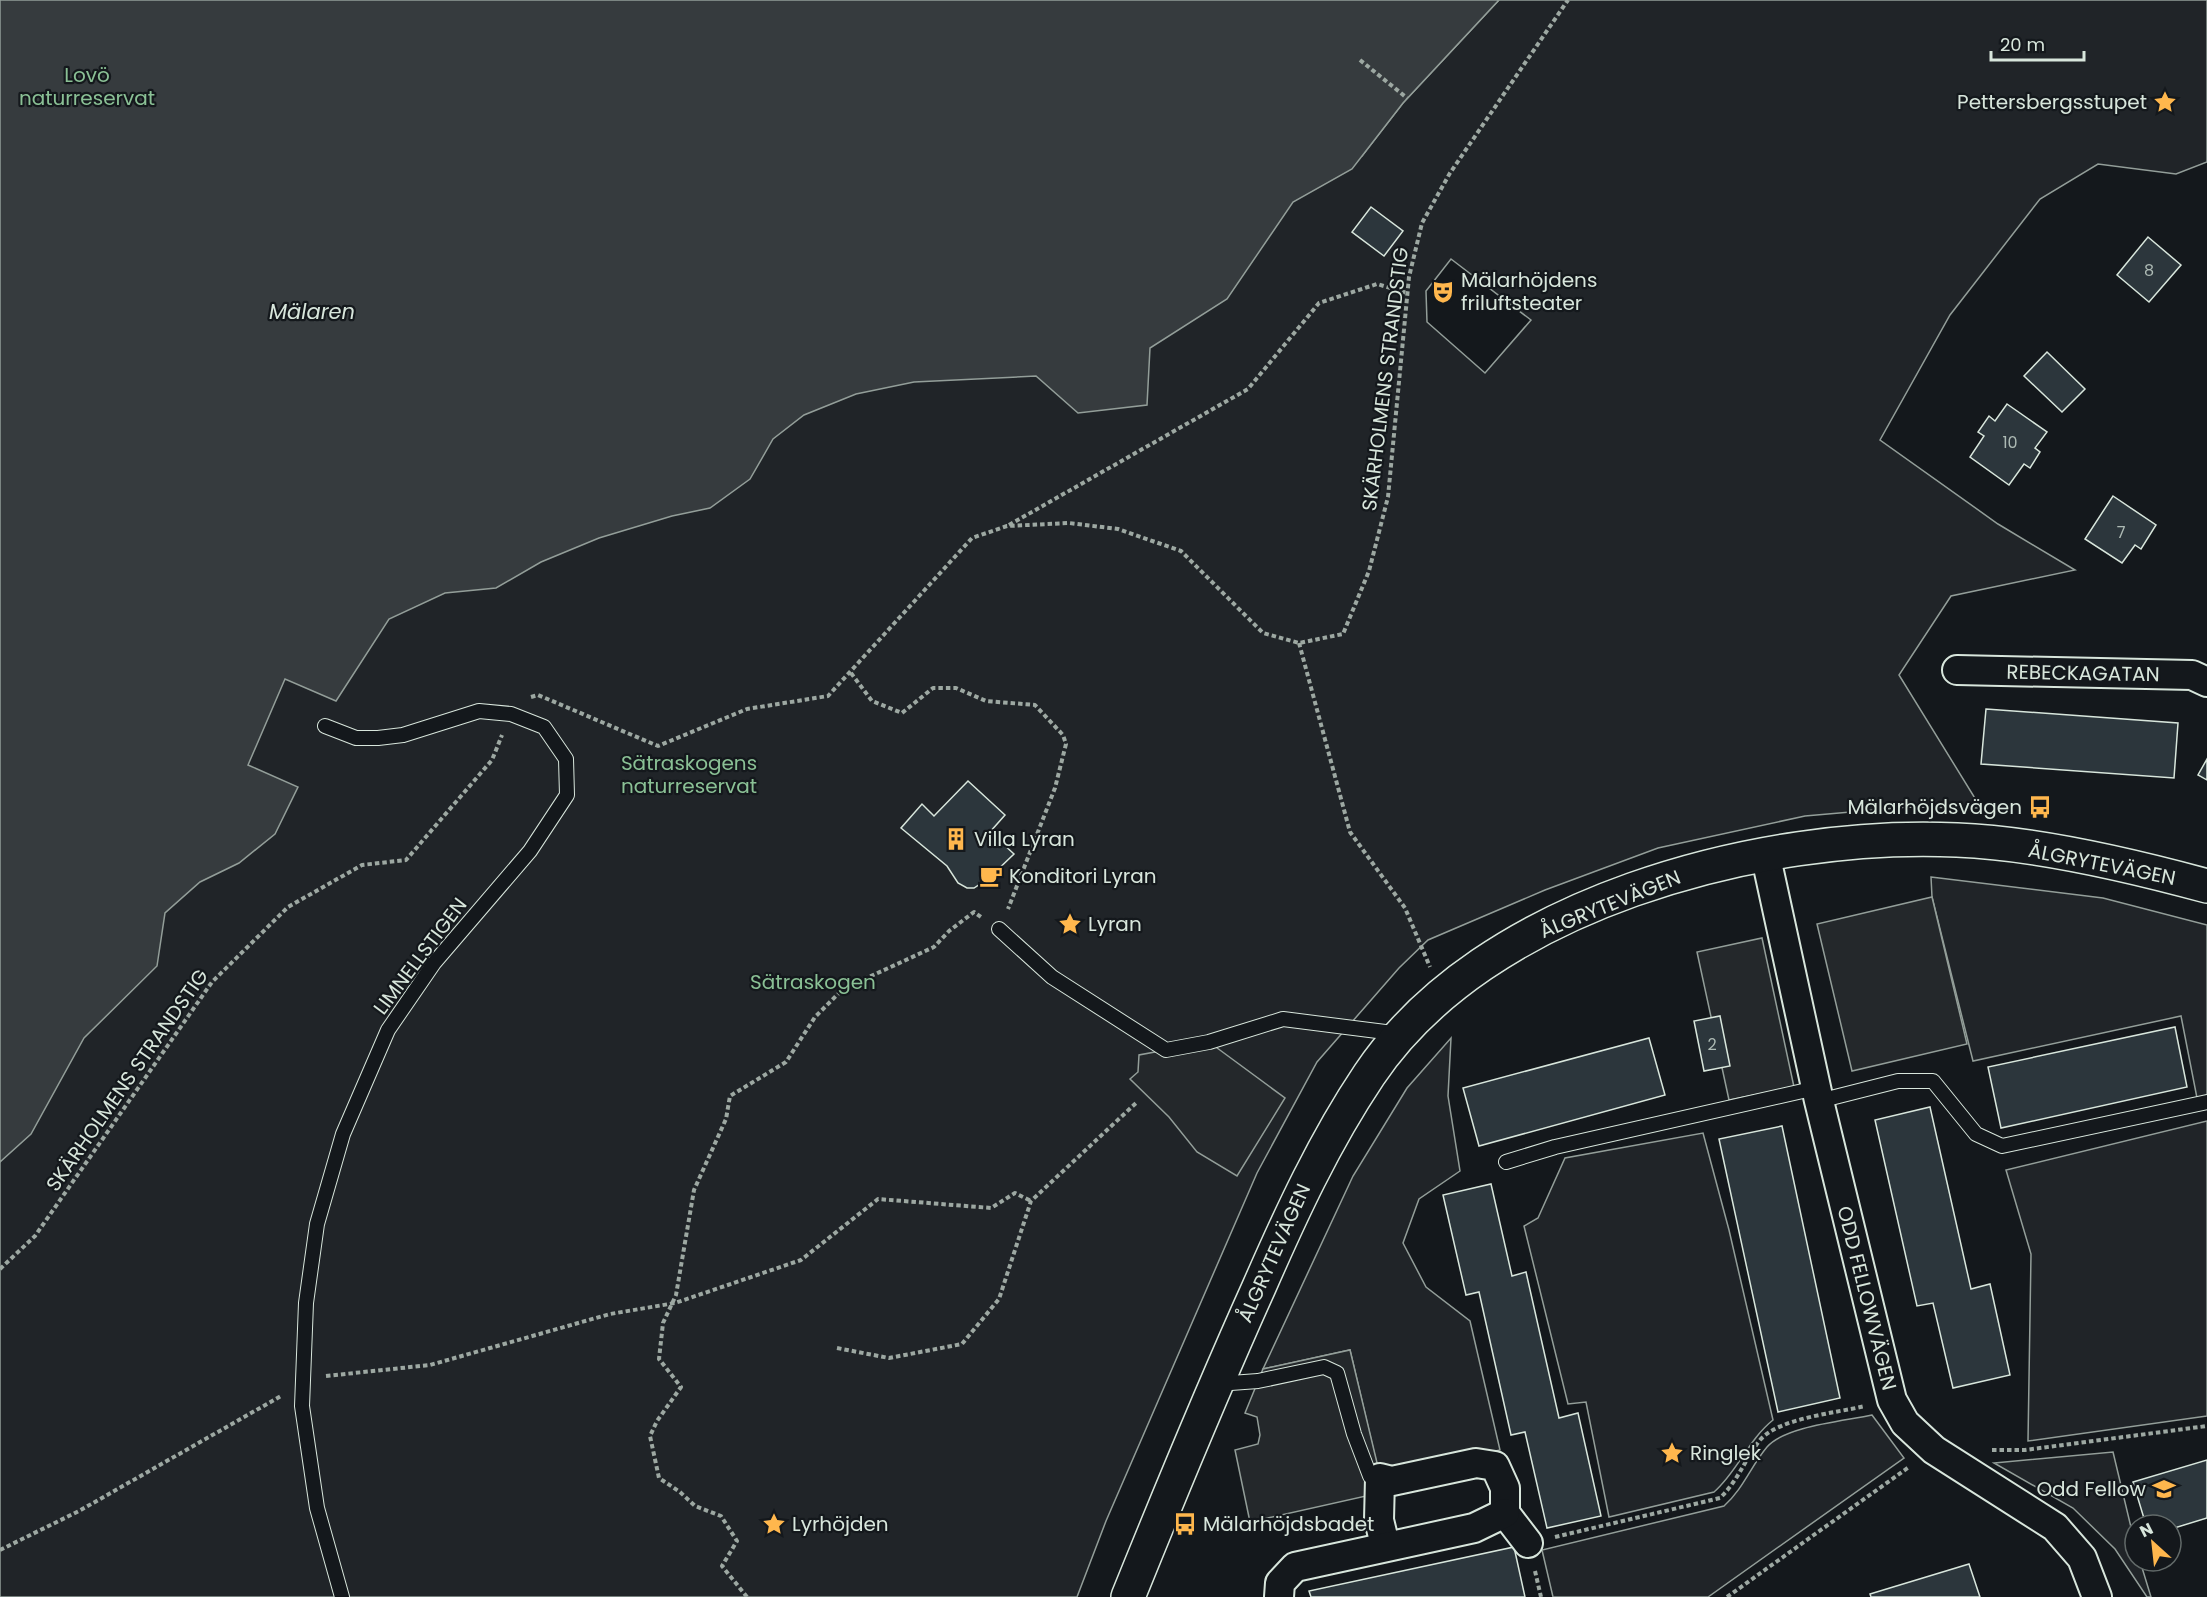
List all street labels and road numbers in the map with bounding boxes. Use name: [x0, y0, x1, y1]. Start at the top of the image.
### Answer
street label: SKÄRHOLMENS STRANDSTIG: [1355, 245, 1415, 513]
street label: REBECKAGATAN: [2006, 658, 2160, 688]
street label: ÅLGRYTEVÄGEN: [2026, 836, 2178, 892]
street label: ÅLGRYTEVÄGEN: [1535, 863, 1685, 945]
street label: LIMNELLSTIGEN: [367, 892, 473, 1020]
street label: SKÄRHOLMENS STRANDSTIG: [39, 963, 215, 1197]
street label: ÅLGRYTEVÄGEN: [1231, 1179, 1317, 1327]
street label: ODD FELLOWVÄGEN: [1831, 1203, 1903, 1393]

